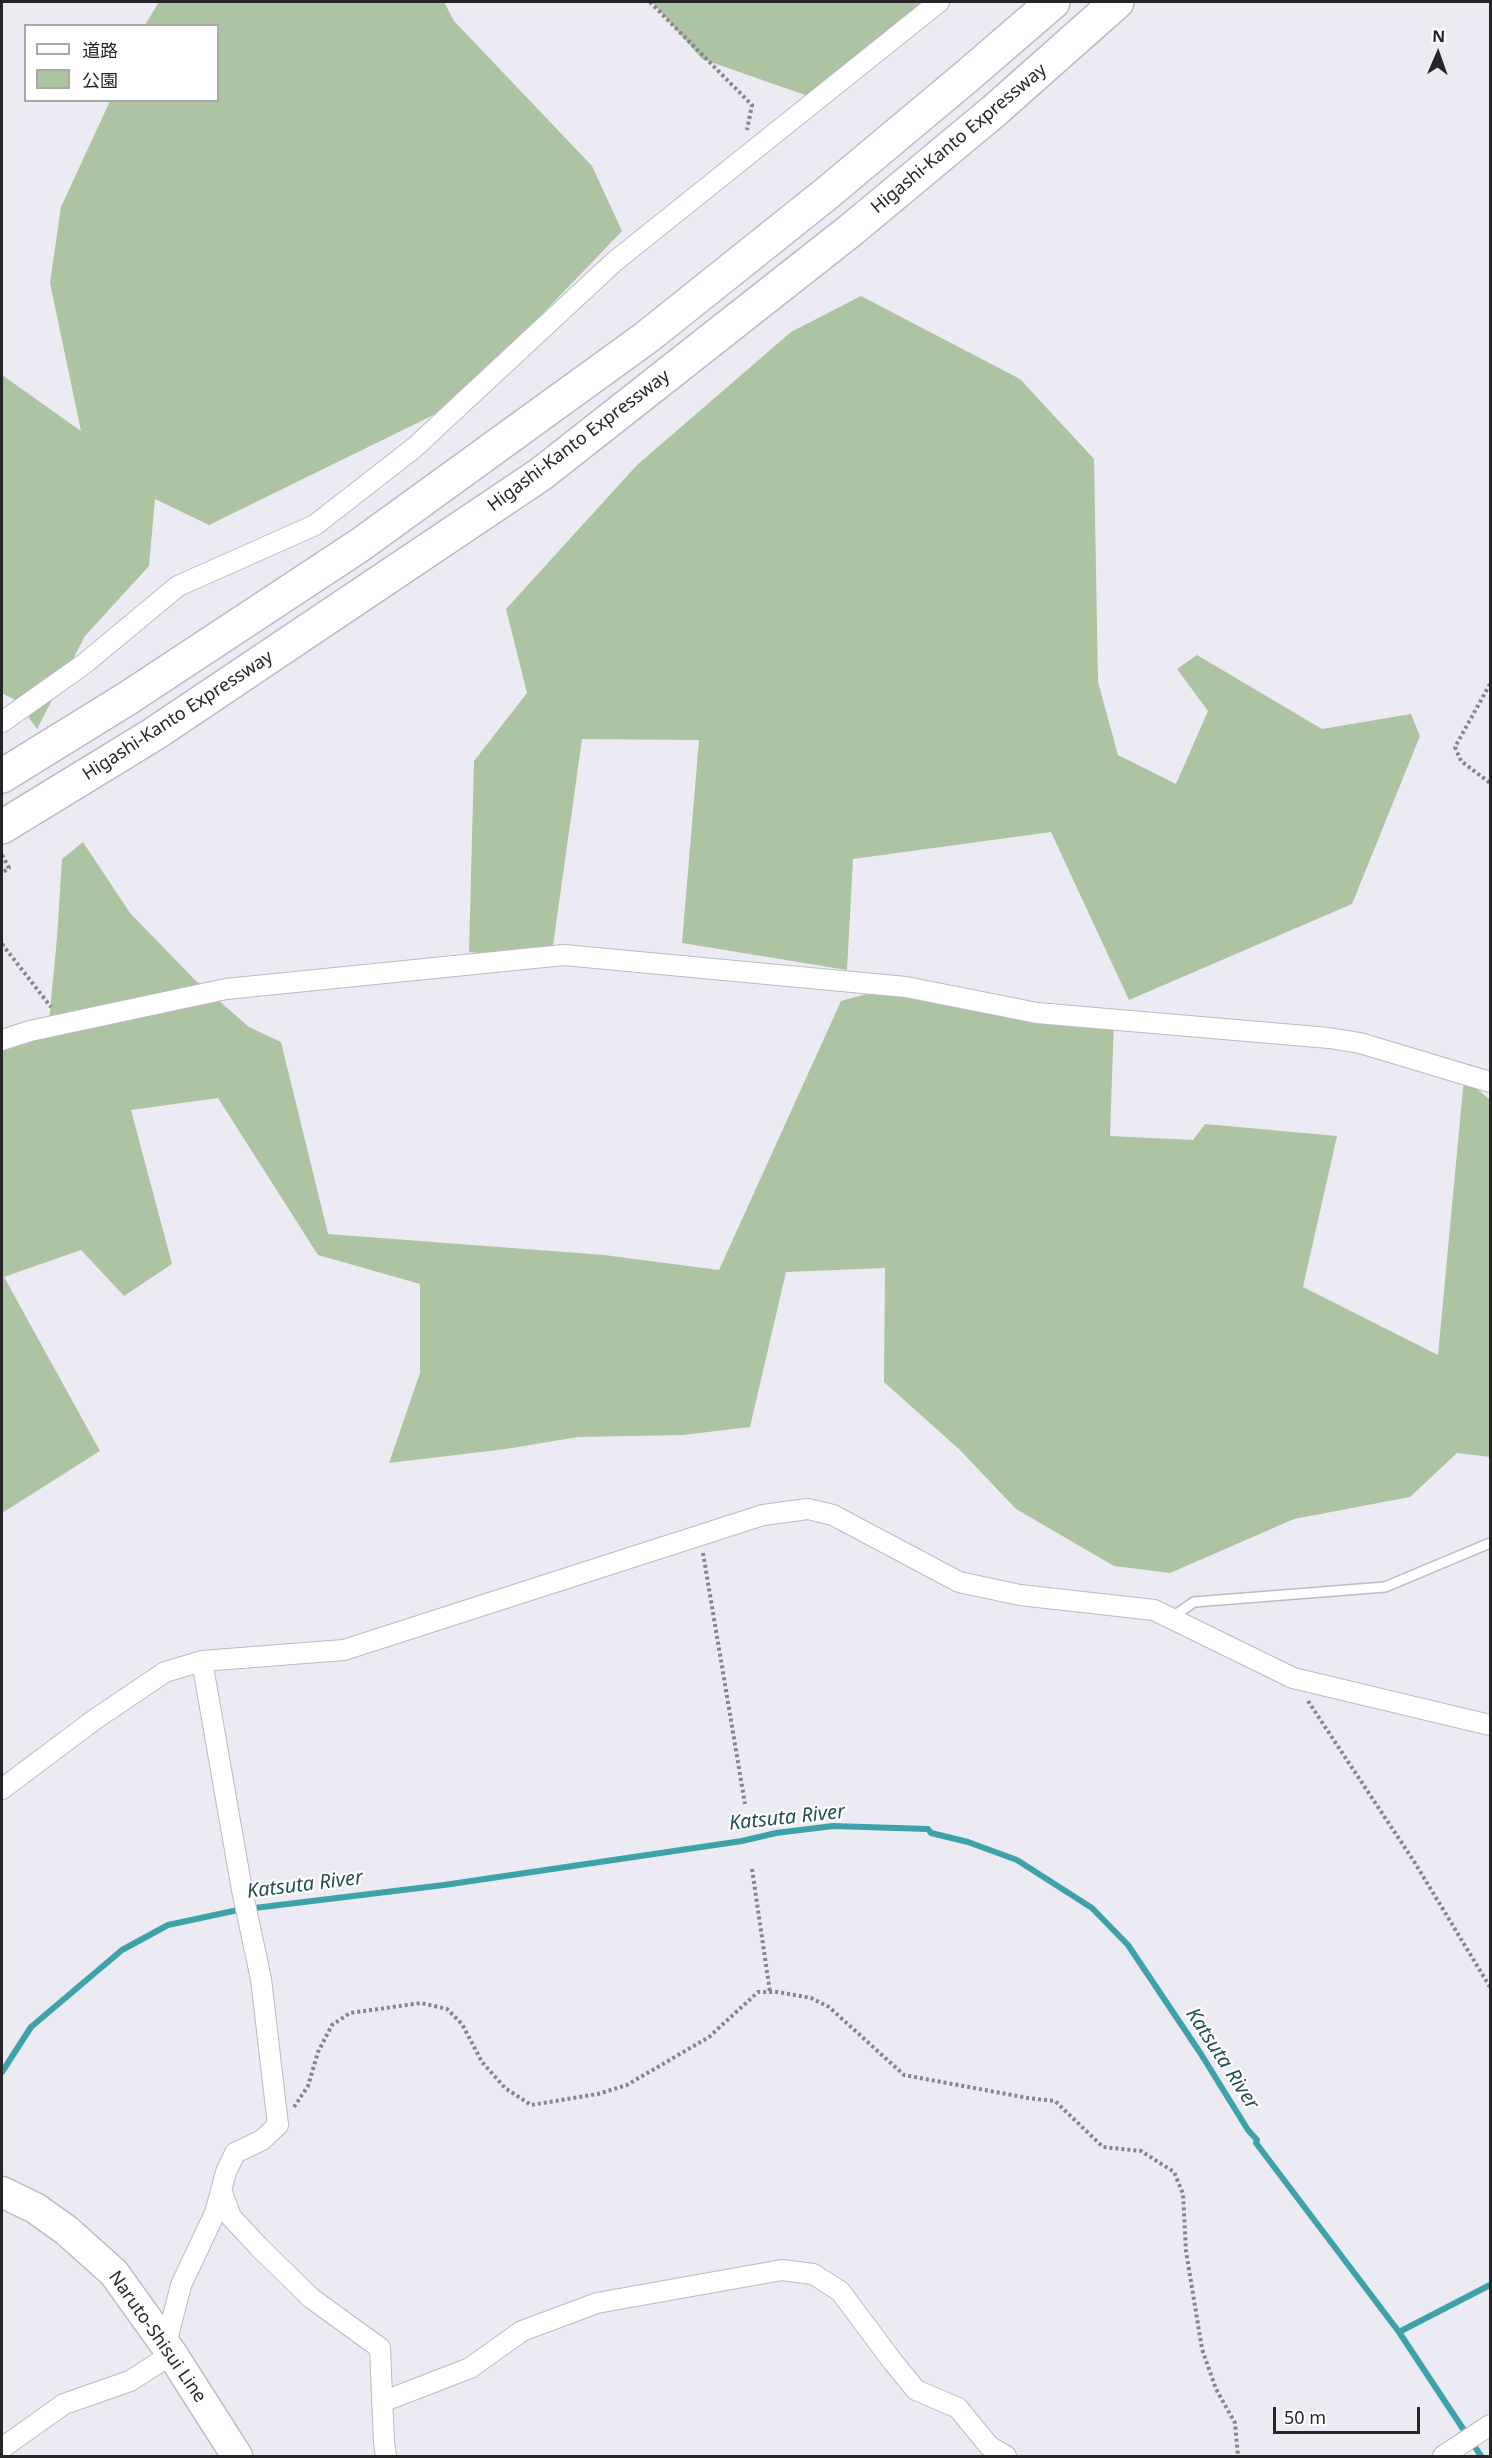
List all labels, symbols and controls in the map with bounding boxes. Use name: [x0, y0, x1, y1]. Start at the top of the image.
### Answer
legend: [24, 24, 219, 102]
north arrow: [1408, 24, 1468, 84]
text: N: [1432, 25, 1446, 47]
text: 道路: [82, 38, 118, 62]
street label: Higashi-Kanto Expressway: [867, 59, 1051, 219]
text: 公園: [82, 68, 118, 92]
street label: Higashi-Kanto Expressway: [484, 365, 674, 517]
street label: Higashi-Kanto Expressway: [79, 646, 277, 786]
water label: Katsuta River: [728, 1800, 846, 1836]
water label: Katsuta River: [246, 1866, 364, 1904]
water label: Katsuta River: [1180, 2004, 1264, 2114]
street label: Naruto-Shisui Line: [104, 2267, 210, 2407]
scale bar: [1276, 2395, 1423, 2433]
text: 50 m: [1284, 2405, 1326, 2429]

